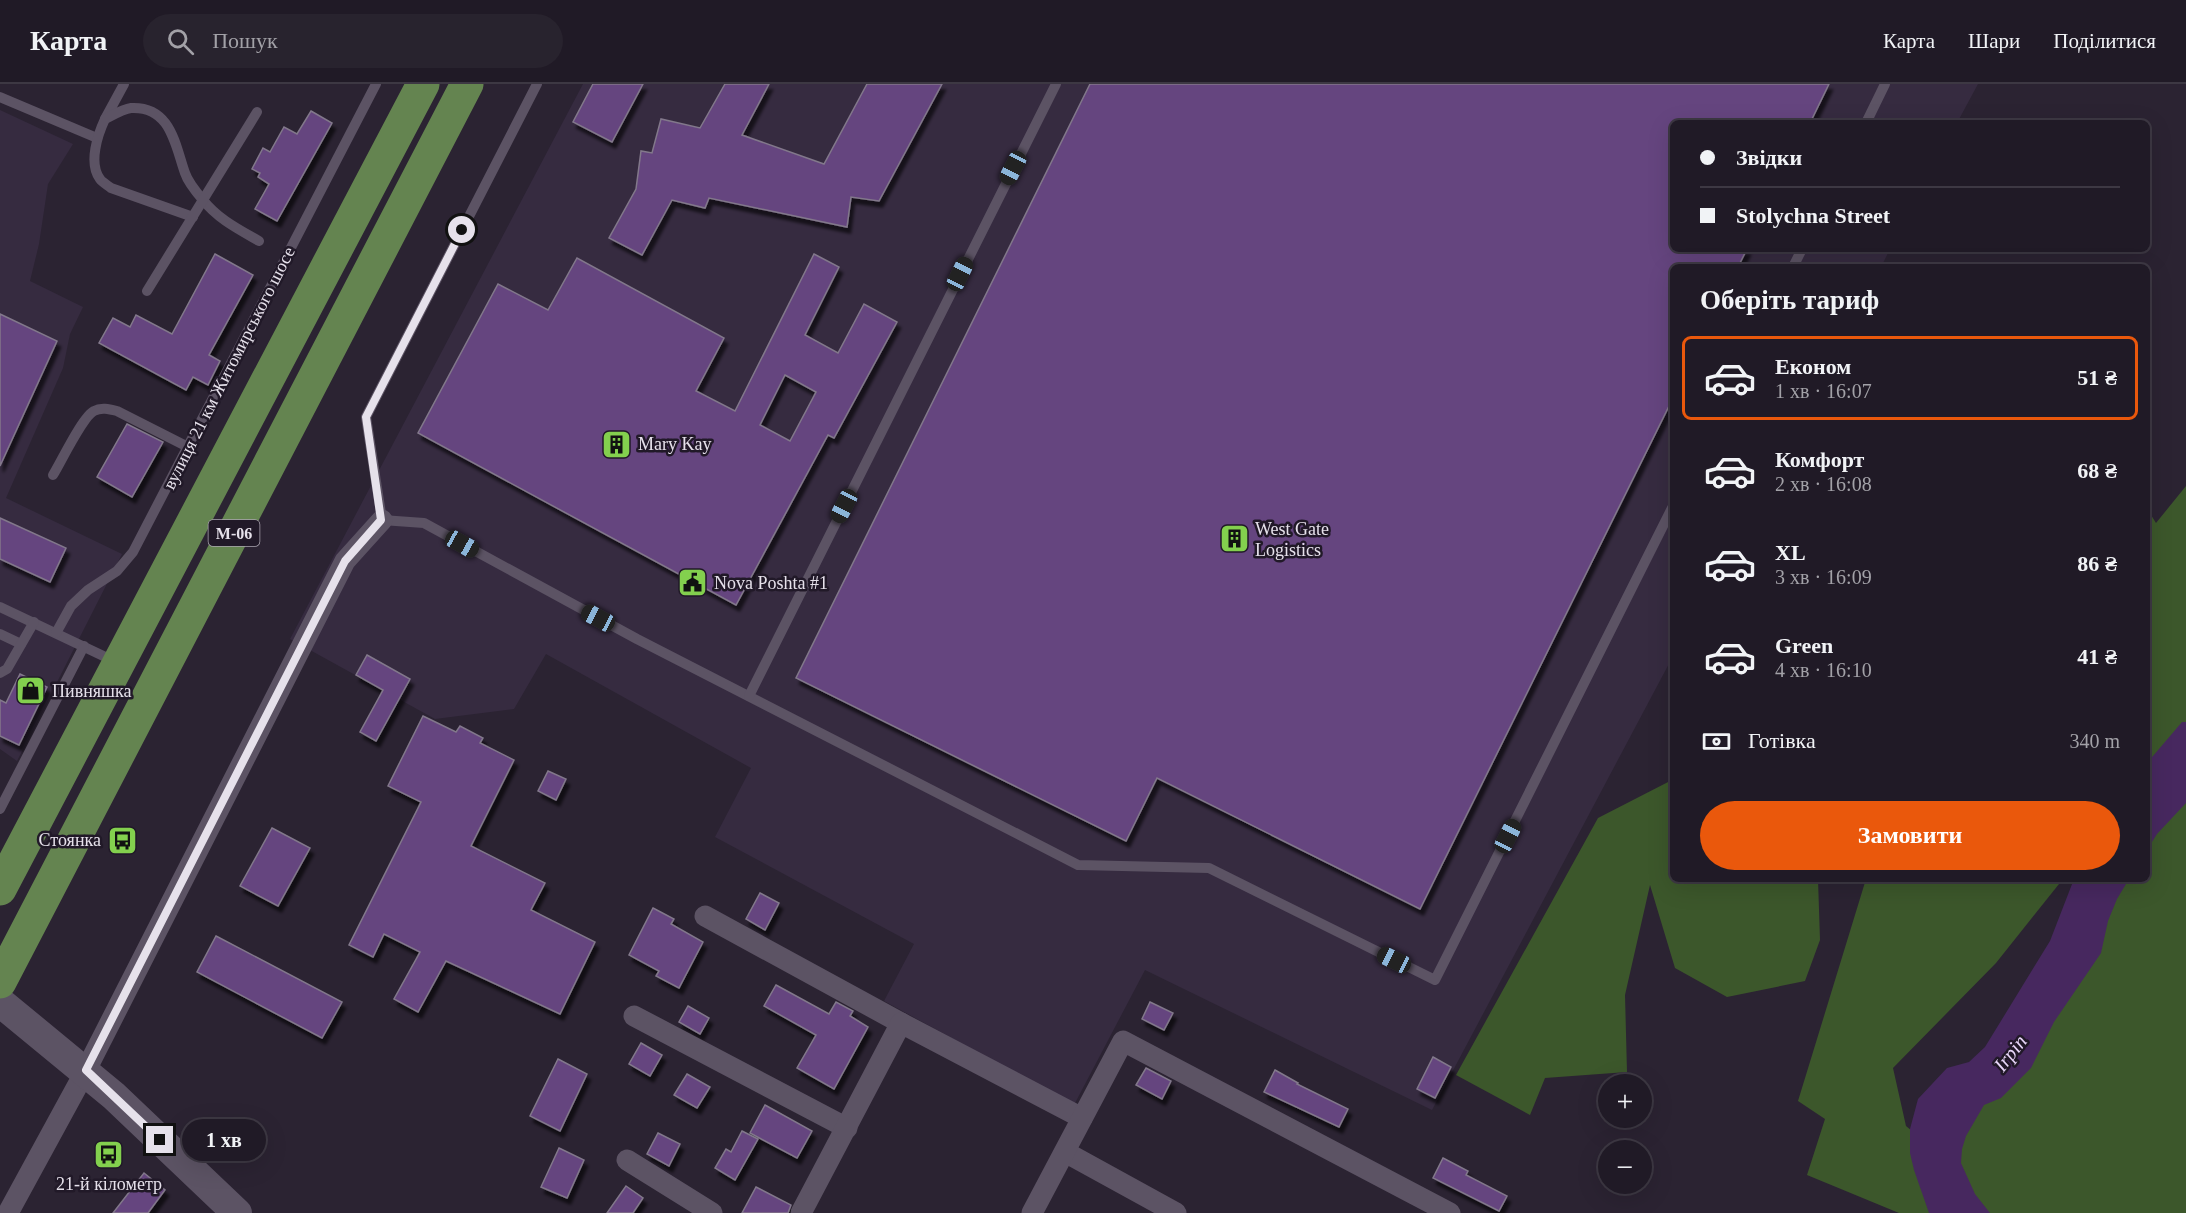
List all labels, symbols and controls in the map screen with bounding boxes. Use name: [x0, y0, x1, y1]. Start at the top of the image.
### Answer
search box: [143, 14, 563, 68]
text: Карта: [30, 25, 107, 56]
icon: search: [164, 25, 197, 58]
text: Пошук: [212, 28, 278, 53]
text: Карта: [1883, 29, 1935, 53]
text: Шари: [1968, 29, 2020, 53]
text: Поділитися: [2053, 29, 2156, 53]
text: Звідки: [1736, 145, 1802, 170]
car: [997, 148, 1029, 188]
text: Stolychna Street: [1736, 203, 1890, 228]
route start: [448, 216, 475, 243]
street label: вулиця 21 км Житомирського шосе: [159, 243, 299, 493]
car: [944, 254, 976, 294]
text: Оберіть тариф: [1700, 285, 1879, 315]
icon: car: [1703, 351, 1757, 405]
text: Економ: [1775, 354, 1851, 379]
text: 51 ₴: [2077, 365, 2117, 390]
text: 1 хв · 16:07: [1775, 380, 1872, 402]
building icon: Mary Kay: [601, 428, 633, 460]
place label: Mary Kay: [638, 434, 711, 454]
icon: car: [1703, 444, 1757, 498]
text: Комфорт: [1775, 447, 1864, 472]
text: 68 ₴: [2077, 458, 2117, 483]
text: 2 хв · 16:08: [1775, 473, 1872, 495]
car: [828, 486, 860, 526]
place label: West Gate Logistics: [1255, 519, 1329, 560]
road number: М-06: [208, 520, 260, 546]
building icon: West Gate Logistics: [1218, 523, 1250, 555]
car: [442, 527, 482, 561]
icon: car: [1703, 537, 1757, 591]
text: XL: [1775, 540, 1806, 565]
text: 86 ₴: [2077, 551, 2117, 576]
text: 3 хв · 16:09: [1775, 566, 1872, 588]
public building icon: Nova Poshta #1: [677, 567, 709, 599]
place label: Nova Poshta #1: [714, 573, 828, 593]
car: [578, 602, 618, 634]
icon: car: [1703, 630, 1757, 684]
text: Green: [1775, 633, 1833, 658]
text: 41 ₴: [2077, 644, 2117, 669]
text: 4 хв · 16:10: [1775, 659, 1872, 681]
shop icon: Пивняшка: [15, 675, 47, 707]
place label: Пивняшка: [52, 681, 131, 701]
icon: cash: [1700, 725, 1733, 758]
text: Готівка: [1748, 728, 1816, 753]
text: 340 m: [2069, 730, 2120, 752]
button: Замовити: [1700, 801, 2120, 870]
car: [1492, 816, 1524, 856]
bus stop icon: Стоянка: [106, 824, 138, 856]
place label: Стоянка: [39, 830, 101, 850]
car: [1374, 944, 1414, 976]
water label: Irpin: [1988, 1030, 2032, 1077]
map controls: [1598, 1074, 1652, 1194]
button: +: [1598, 1074, 1652, 1128]
callout: 1 хв: [181, 1119, 265, 1161]
route end: [146, 1126, 173, 1153]
text: 1 хв: [206, 1129, 242, 1151]
bus stop icon: 21-й кілометр: [93, 1139, 125, 1171]
button: −: [1598, 1140, 1652, 1194]
place label: 21-й кілометр: [56, 1174, 162, 1194]

